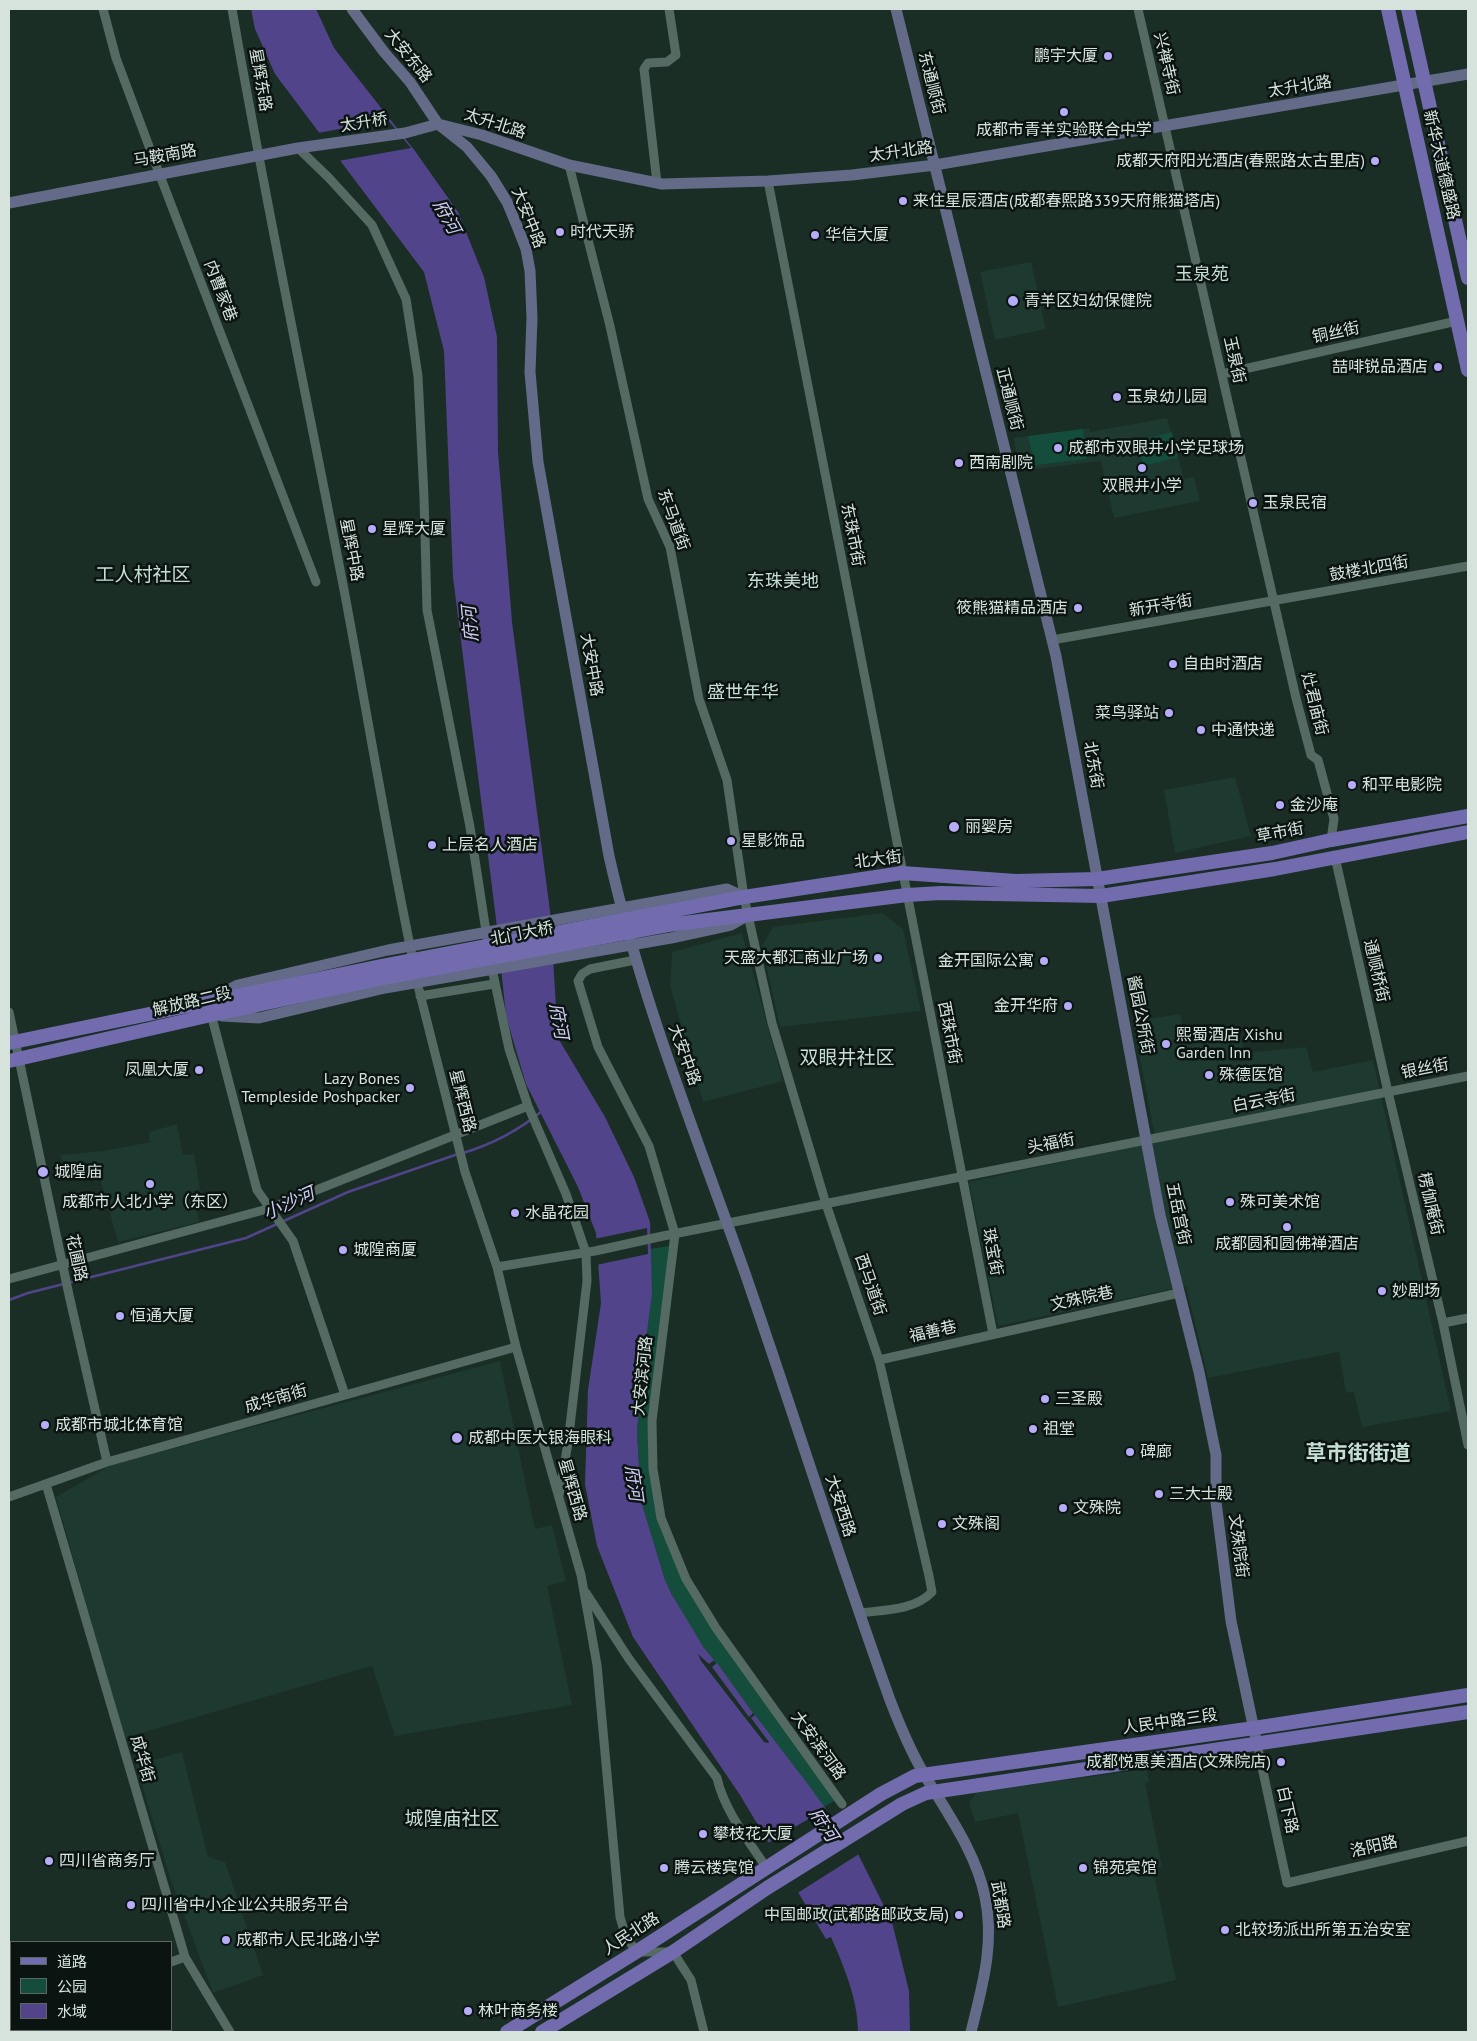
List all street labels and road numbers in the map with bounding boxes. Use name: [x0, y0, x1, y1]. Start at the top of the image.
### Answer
street label: 大安东路: [380, 25, 436, 87]
street label: 兴禅寺街: [1149, 31, 1183, 97]
street label: 星辉东路: [245, 47, 275, 113]
street label: 东通顺街: [914, 50, 948, 116]
street label: 太升北路: [1267, 73, 1333, 101]
street label: 太升北路: [462, 105, 528, 143]
street label: 新华大道德盛路: [1419, 108, 1463, 222]
street label: 太升桥: [339, 110, 389, 136]
street label: 太升北路: [868, 138, 934, 166]
street label: 马鞍南路: [132, 141, 198, 171]
street label: 大安中路: [507, 185, 549, 251]
street label: 内曹家巷: [200, 258, 240, 324]
street label: 铜丝街: [1311, 319, 1361, 347]
street label: 玉泉街: [1219, 334, 1249, 386]
street label: 正通顺街: [992, 366, 1026, 432]
street label: 东马道街: [653, 487, 693, 553]
street label: 东珠市街: [836, 502, 868, 568]
street label: 星辉中路: [335, 517, 367, 583]
street label: 鼓楼北四街: [1328, 553, 1410, 585]
street label: 新开寺街: [1128, 591, 1194, 621]
street label: 大安中路: [576, 632, 606, 698]
street label: 灶君庙街: [1297, 671, 1331, 737]
street label: 北东街: [1079, 740, 1107, 790]
street label: 草市街: [1255, 819, 1305, 847]
street label: 北大街: [853, 848, 903, 872]
street label: 北门大桥: [489, 918, 555, 950]
street label: 通顺桥街: [1359, 938, 1393, 1004]
street label: 酱园公所街: [1123, 974, 1157, 1056]
street label: 解放路二段: [151, 984, 233, 1020]
street label: 西珠市街: [933, 1000, 965, 1066]
street label: 大安中路: [664, 1022, 704, 1088]
street label: 银丝街: [1400, 1055, 1450, 1083]
street label: 星辉西路: [445, 1068, 479, 1134]
street label: 白云寺街: [1231, 1085, 1297, 1117]
street label: 头福街: [1026, 1130, 1076, 1158]
street label: 楞伽庵街: [1413, 1171, 1447, 1237]
street label: 五岳宫街: [1162, 1181, 1194, 1247]
street label: 珠宝街: [978, 1227, 1006, 1277]
street label: 花圃路: [62, 1233, 90, 1283]
street label: 西马道街: [851, 1252, 889, 1318]
street label: 文殊院巷: [1049, 1283, 1115, 1315]
street label: 福善巷: [907, 1317, 959, 1347]
street label: 大安滨河路: [629, 1335, 657, 1417]
street label: 成华南街: [243, 1381, 309, 1417]
street label: 星辉西路: [554, 1457, 590, 1523]
street label: 大安西路: [821, 1473, 859, 1539]
street label: 文殊院街: [1225, 1513, 1251, 1579]
street label: 人民中路三段: [1121, 1706, 1219, 1738]
street label: 大安滨河路: [787, 1708, 849, 1784]
street label: 成华街: [126, 1733, 158, 1785]
street label: 白下路: [1273, 1785, 1301, 1835]
street label: 洛阳路: [1348, 1832, 1400, 1862]
street label: 武都路: [987, 1880, 1013, 1930]
street label: 人民北路: [599, 1909, 663, 1959]

